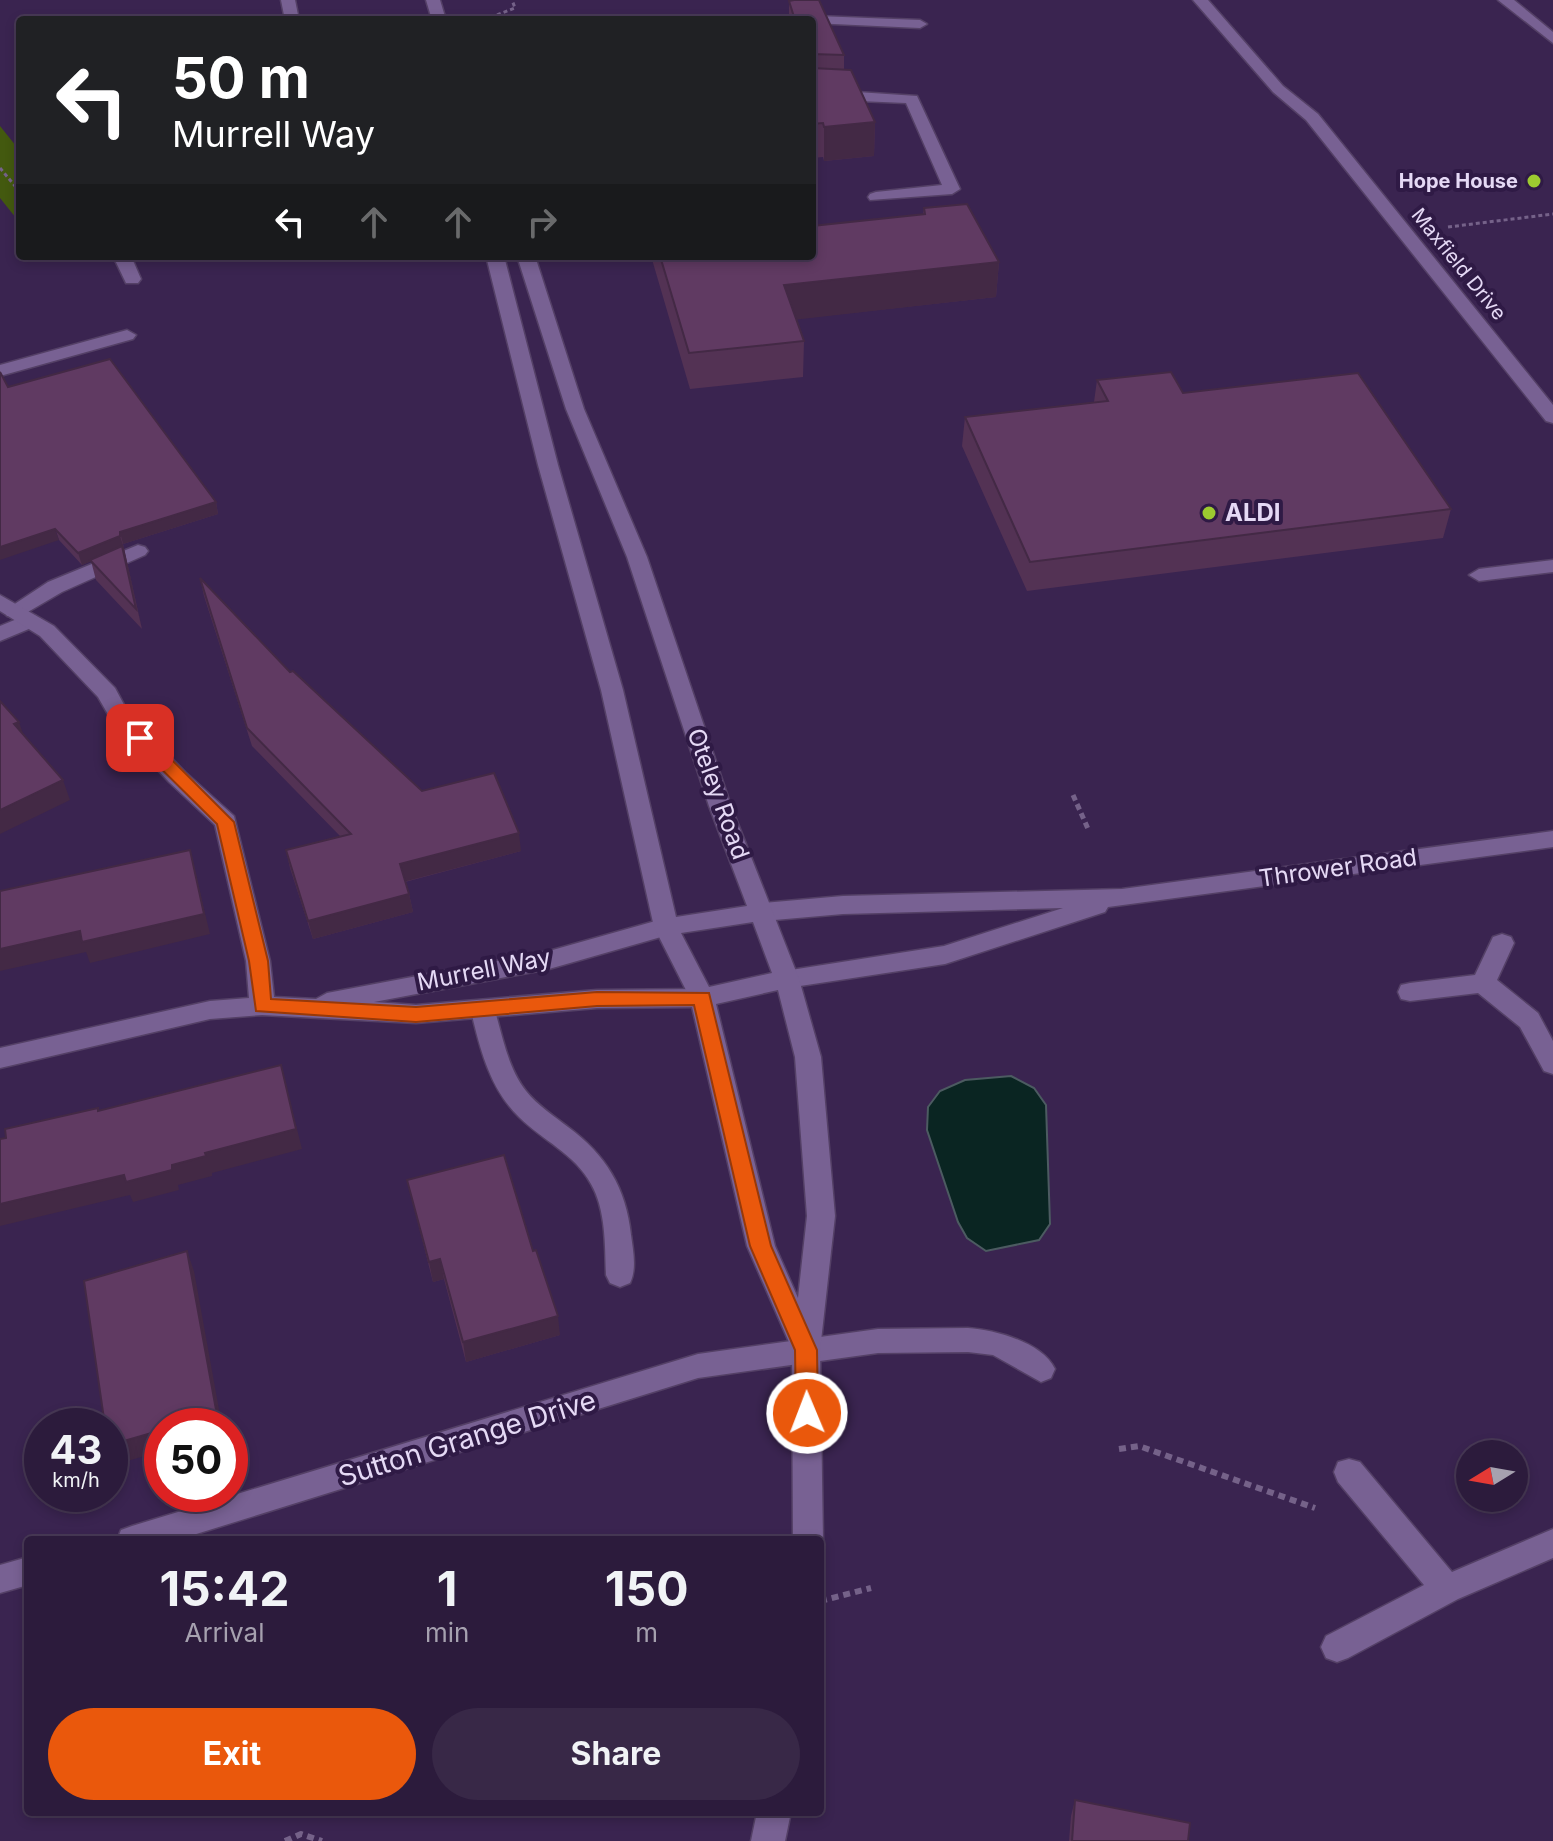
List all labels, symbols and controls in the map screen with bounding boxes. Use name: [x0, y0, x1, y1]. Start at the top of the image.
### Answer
text: 50 m: [172, 44, 310, 112]
icon: left: [40, 48, 144, 152]
text: Murrell Way: [172, 112, 375, 156]
place label: Hope House: [1399, 169, 1518, 193]
marker: Hope House: [1525, 172, 1543, 190]
icon: left: [268, 200, 312, 244]
icon: ahead: [352, 200, 396, 244]
icon: ahead: [436, 200, 480, 244]
icon: right: [520, 200, 564, 244]
street label: Maxfield Drive: [1407, 203, 1511, 325]
place label: ALDI: [1225, 498, 1281, 527]
marker: ALDI: [1200, 504, 1218, 522]
pin: [106, 704, 174, 772]
icon: arrive: [118, 716, 162, 760]
street label: Oteley Road: [681, 724, 756, 863]
street label: Thrower Road: [1257, 842, 1419, 893]
street label: Murrell Way: [415, 942, 553, 997]
position arrow: [765, 1371, 849, 1455]
street label: Sutton Grange Drive: [334, 1383, 600, 1493]
speed limit sign: 50: [144, 1408, 248, 1512]
text: 43: [50, 1425, 102, 1474]
north arrow: [1456, 1440, 1528, 1512]
map controls: [1456, 1440, 1528, 1512]
text: km/h: [52, 1468, 100, 1492]
text: 15:42: [159, 1559, 290, 1618]
text: 1: [437, 1559, 458, 1618]
text: 150: [605, 1559, 689, 1618]
text: Arrival: [184, 1617, 264, 1648]
text: min: [425, 1617, 469, 1648]
text: m: [635, 1617, 658, 1648]
button: Exit: [48, 1708, 416, 1800]
button: Share: [432, 1708, 800, 1800]

